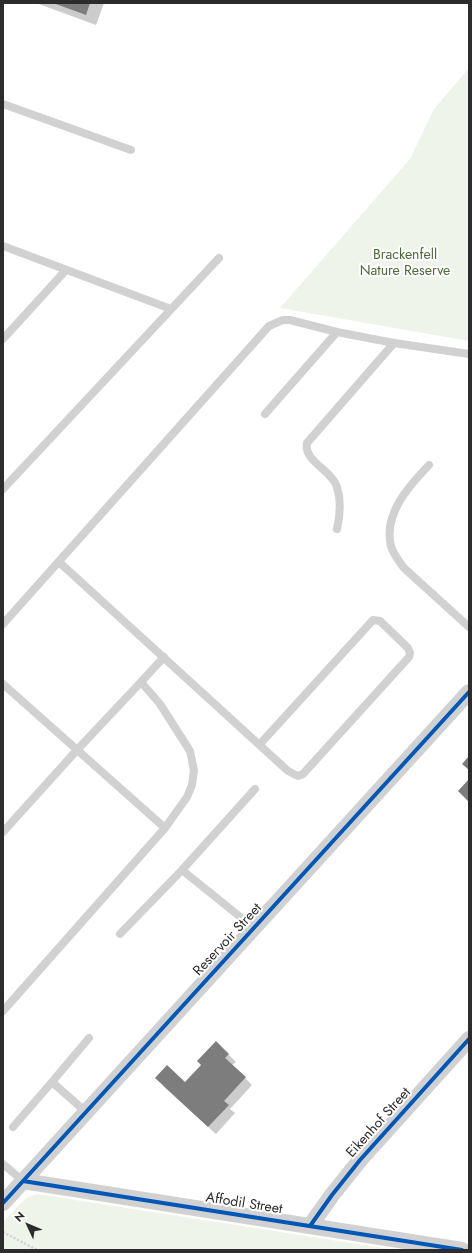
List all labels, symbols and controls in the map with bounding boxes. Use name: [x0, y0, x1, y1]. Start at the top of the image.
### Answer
park label: Brackenfell Nature Reserve: [360, 248, 450, 280]
street label: Reservoir Street: [190, 900, 266, 980]
street label: Eikenhof Street: [343, 1085, 415, 1161]
street label: Affodil Street: [204, 1190, 284, 1218]
north arrow: [8, 1205, 48, 1245]
text: N: [11, 1208, 28, 1225]

